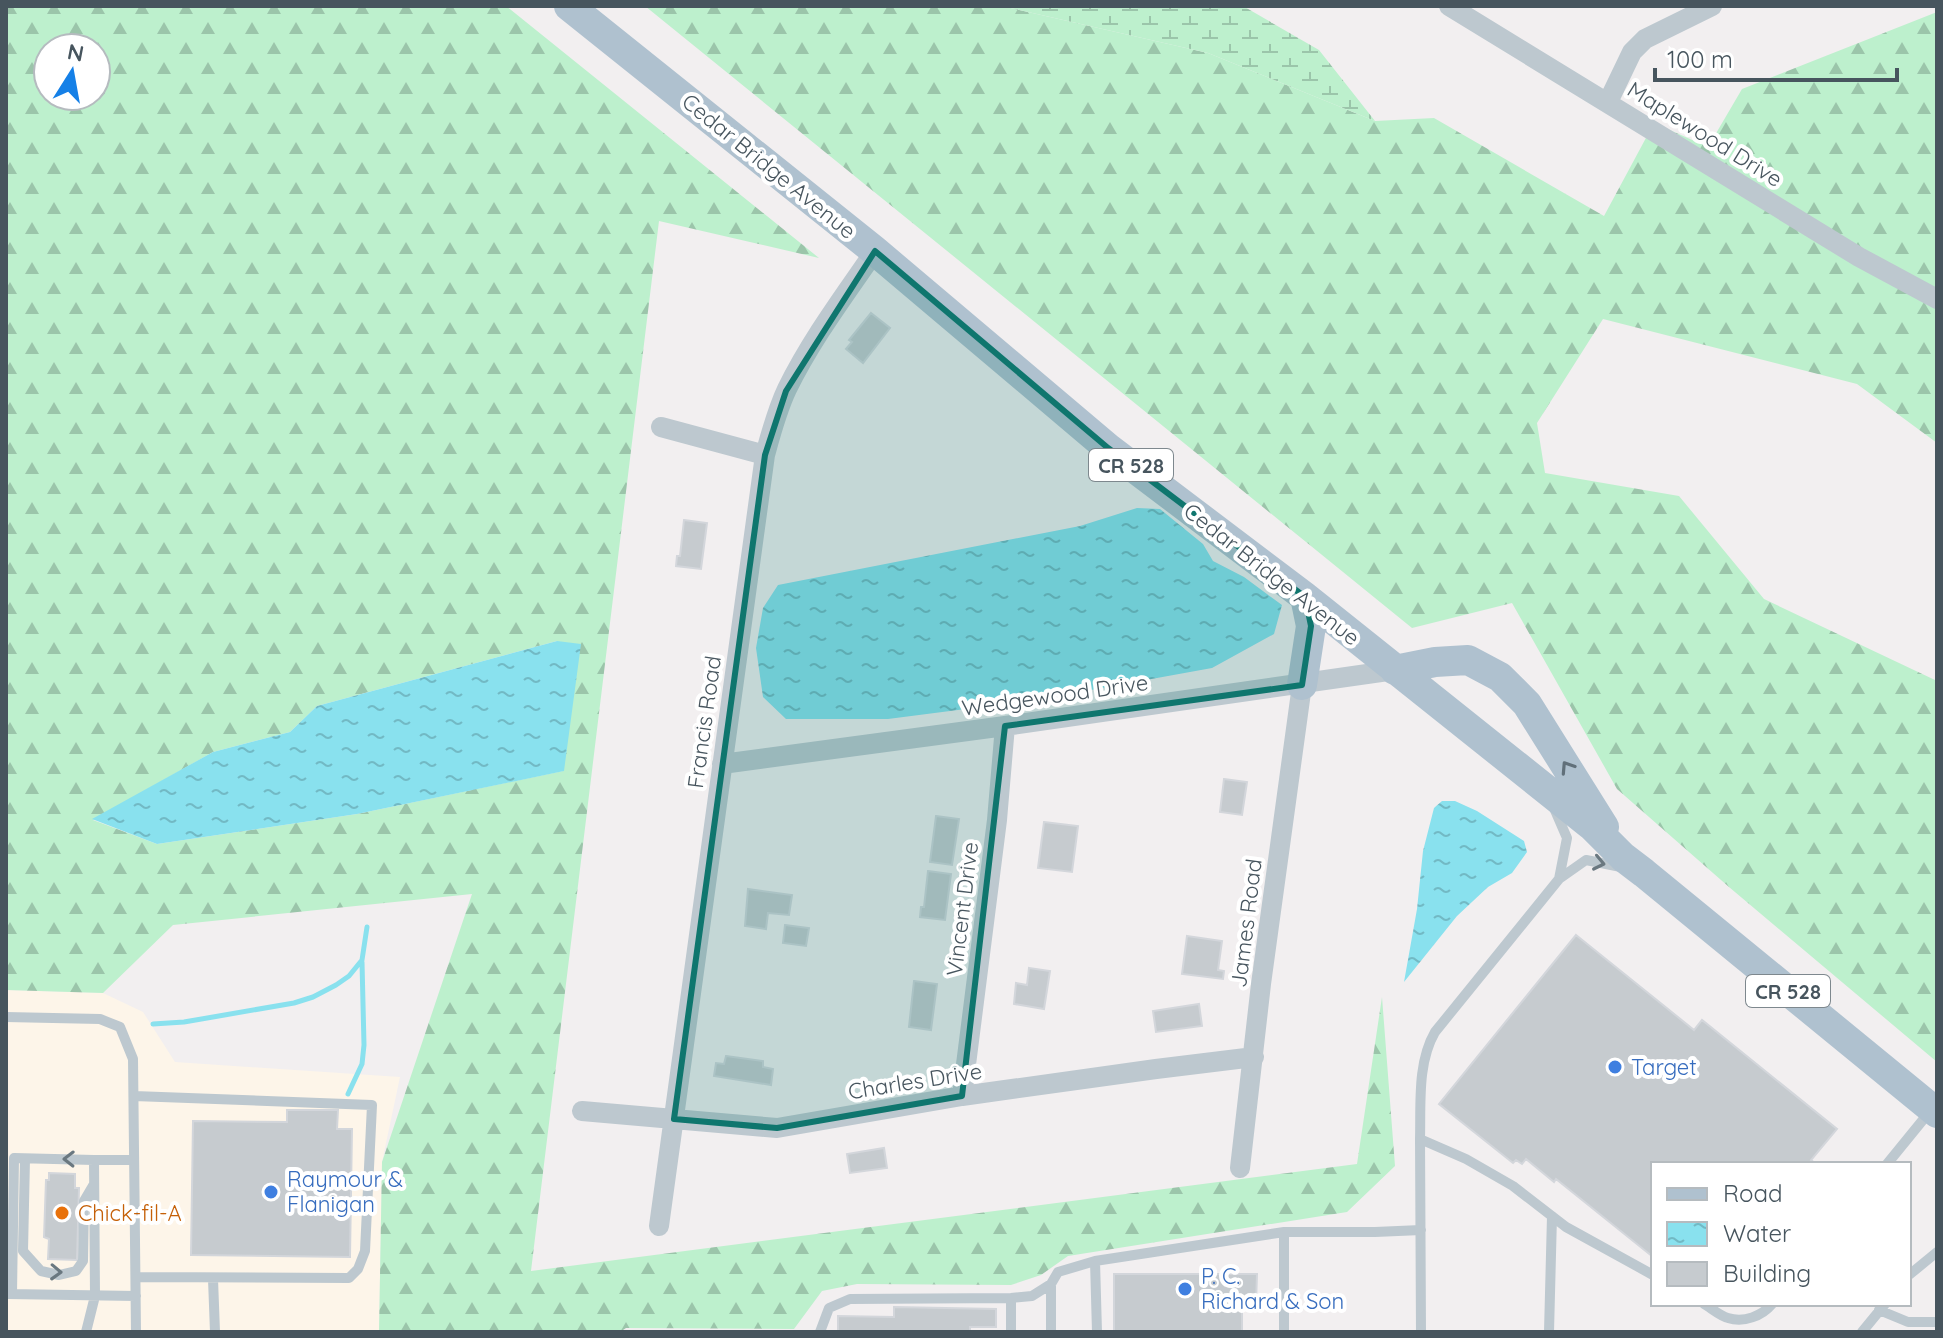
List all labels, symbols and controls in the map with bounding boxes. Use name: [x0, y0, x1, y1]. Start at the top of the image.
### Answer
north arrow: [32, 32, 112, 112]
scale bar: [1655, 32, 1897, 82]
text: N: [65, 37, 86, 68]
text: 100 m: [1667, 44, 1733, 74]
street label: Maplewood Drive: [1622, 75, 1788, 193]
street label: Cedar Bridge Avenue: [676, 87, 862, 245]
road number: CR 528: [1089, 449, 1173, 481]
street label: Cedar Bridge Avenue: [1178, 497, 1366, 651]
street label: Francis Road: [681, 654, 727, 790]
street label: Wedgewood Drive: [960, 668, 1150, 722]
one-way arrow: [1561, 761, 1576, 776]
street label: Vincent Drive: [940, 840, 984, 978]
one-way arrow: [1592, 854, 1605, 871]
street label: James Road: [1224, 857, 1268, 989]
road number: CR 528: [1746, 975, 1830, 1007]
place label: Target: [1631, 1053, 1697, 1081]
street label: Charles Drive: [846, 1057, 984, 1105]
marker: Target: [1606, 1058, 1624, 1076]
one-way arrow: [62, 1151, 75, 1168]
legend: [1651, 1162, 1911, 1306]
place label: Raymour & Flanigan: [287, 1165, 403, 1218]
text: Road: [1723, 1178, 1783, 1208]
marker: Raymour & Flanigan: [262, 1183, 280, 1201]
place label: Chick-fil-A: [78, 1199, 182, 1227]
marker: Chick-fil-A: [53, 1204, 71, 1222]
text: Water: [1723, 1218, 1791, 1248]
text: Building: [1723, 1258, 1811, 1288]
place label: P. C. Richard & Son: [1201, 1262, 1344, 1315]
one-way arrow: [50, 1263, 63, 1280]
marker: P. C. Richard & Son: [1176, 1280, 1194, 1298]

